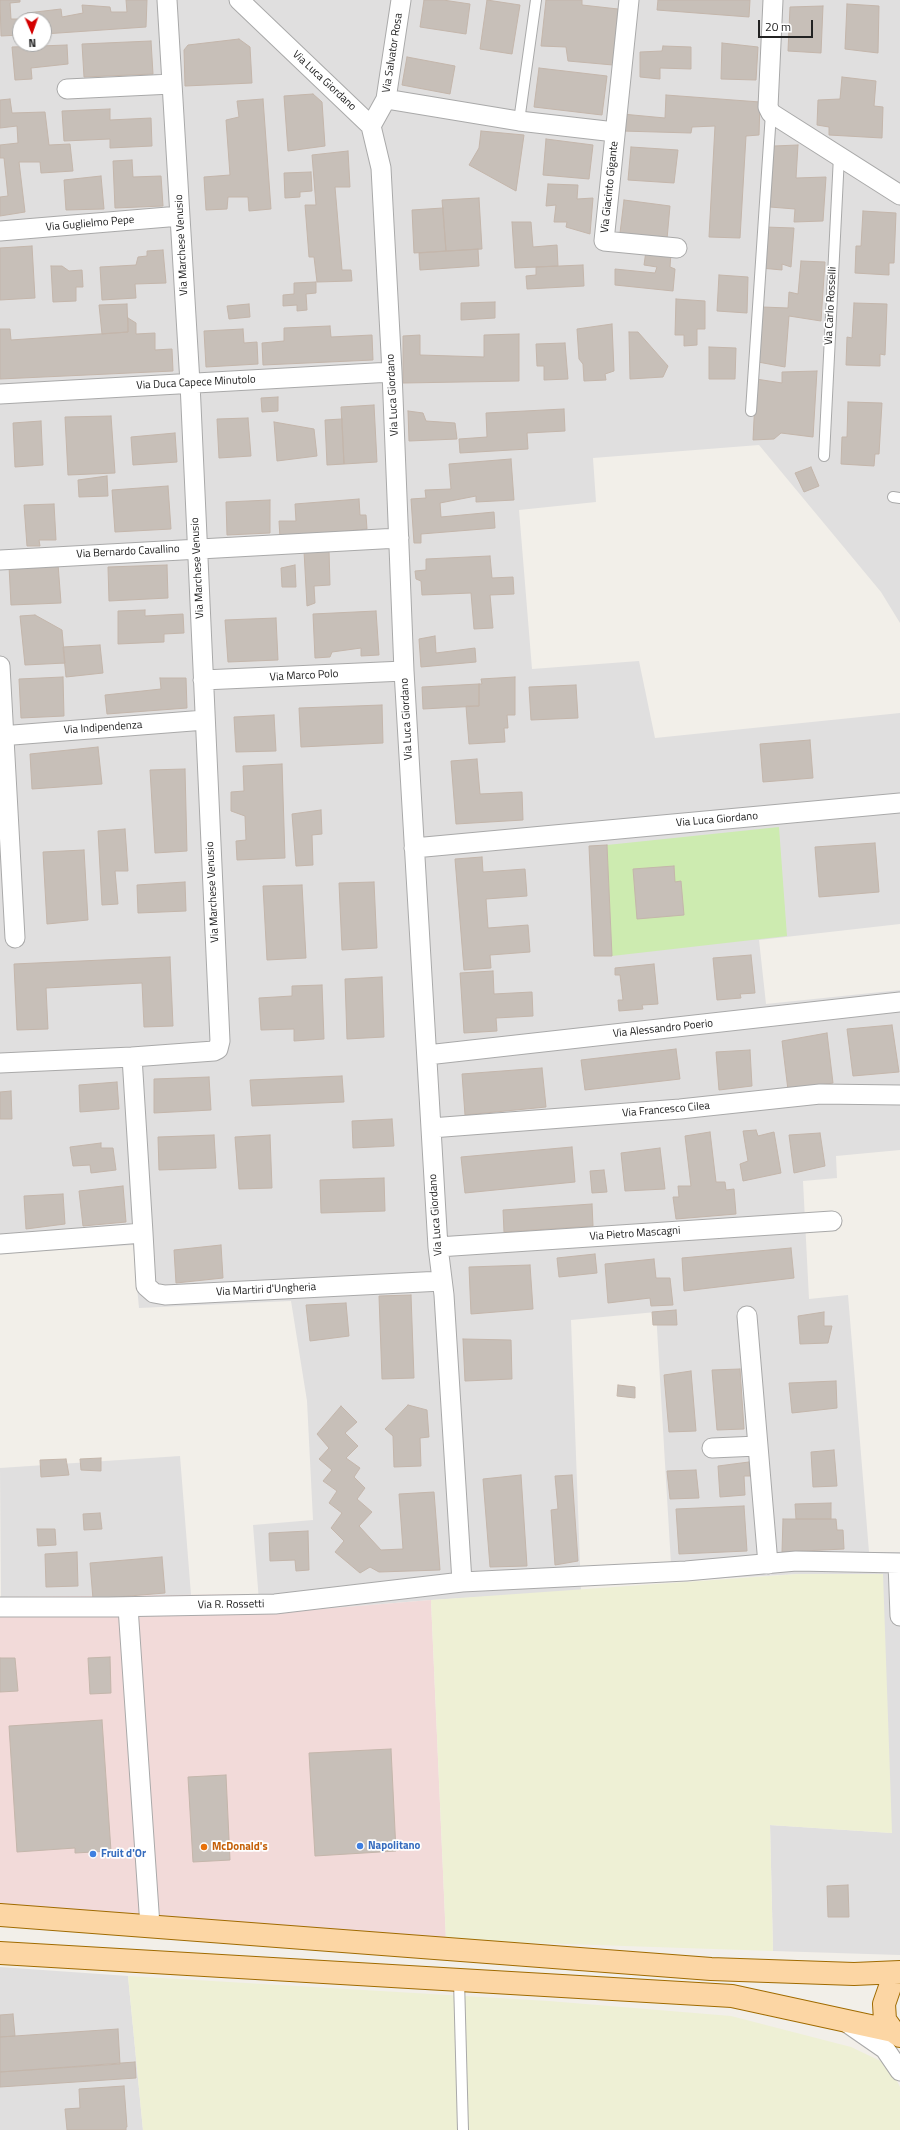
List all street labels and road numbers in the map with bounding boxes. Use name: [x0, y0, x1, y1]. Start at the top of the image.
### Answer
street label: Via Salvator Rosa: [380, 12, 406, 94]
street label: Via Luca Giordano: [289, 48, 359, 114]
street label: Via Giacinto Gigante: [599, 140, 621, 234]
street label: Via Marchese Venusio: [173, 194, 191, 296]
street label: Via Guglielmo Pepe: [45, 214, 135, 234]
street label: Via Carlo Rosselli: [822, 266, 840, 346]
street label: Via Luca Giordano: [384, 354, 402, 436]
street label: Via Duca Capece Minutolo: [136, 373, 256, 393]
street label: Via Marchese Venusio: [189, 517, 207, 619]
street label: Via Bernardo Cavallino: [76, 543, 180, 561]
street label: Via Marco Polo: [269, 668, 339, 684]
street label: Via Luca Giordano: [398, 678, 416, 760]
street label: Via Indipendenza: [63, 719, 143, 737]
street label: Via Luca Giordano: [675, 810, 759, 830]
street label: Via Marchese Venusio: [204, 841, 222, 943]
street label: Via Alessandro Poerio: [612, 1017, 714, 1041]
street label: Via Francesco Cilea: [622, 1100, 710, 1120]
street label: Via Luca Giordano: [427, 1174, 445, 1256]
street label: Via Pietro Mascagni: [589, 1224, 681, 1244]
street label: Via Martiri d'Ungheria: [216, 1281, 316, 1299]
street label: Via R. Rossetti: [198, 1598, 264, 1612]

